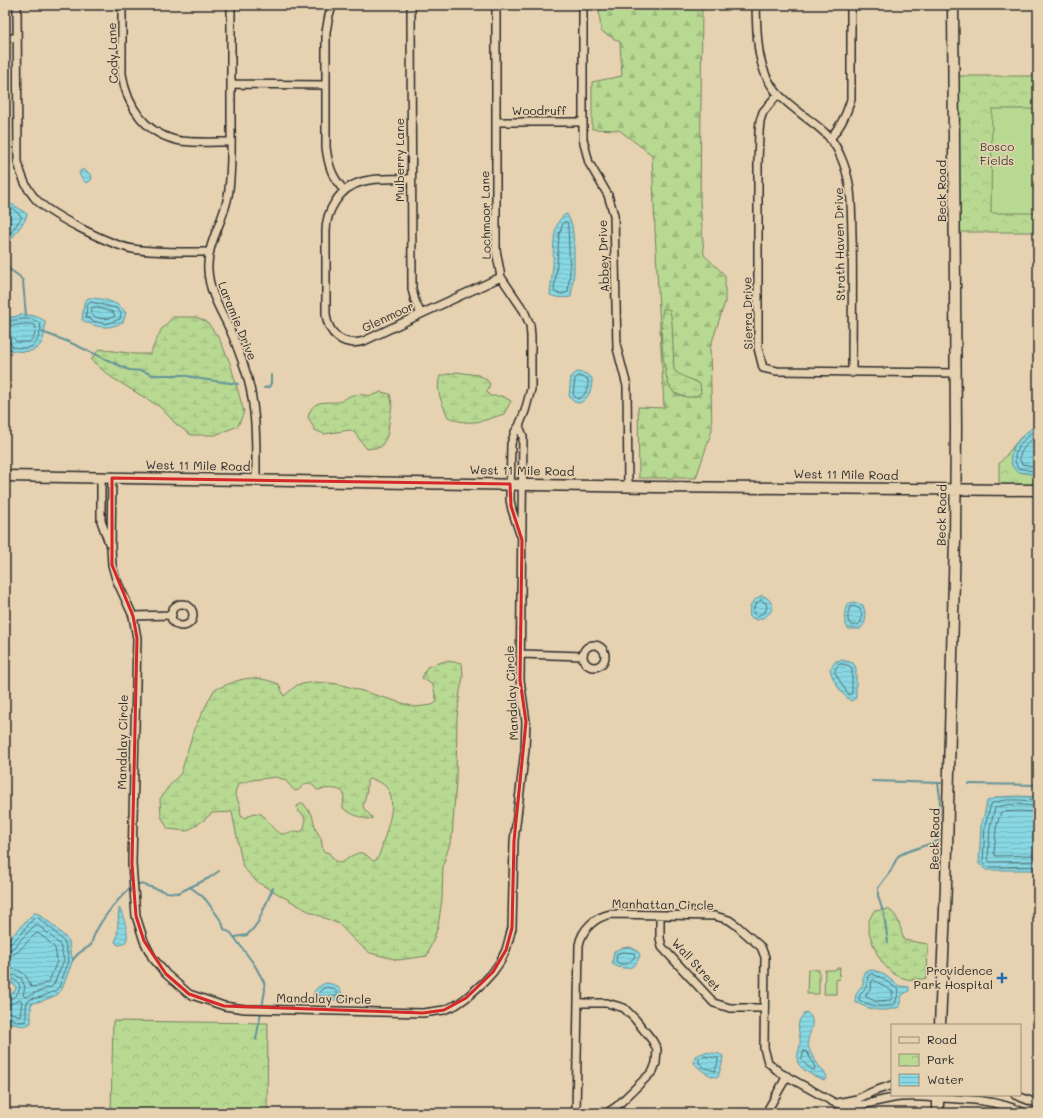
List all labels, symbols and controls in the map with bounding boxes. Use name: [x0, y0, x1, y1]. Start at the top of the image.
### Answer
street label: Cody Lane: [103, 22, 121, 84]
street label: Woodruff: [512, 102, 566, 118]
street label: Mulberry Lane: [391, 118, 407, 202]
park label: Bosco Fields: [980, 138, 1014, 168]
street label: Beck Road: [933, 160, 949, 222]
street label: Lochmoor Lane: [476, 170, 494, 260]
street label: Strath Haven Drive: [830, 187, 848, 301]
street label: Abbey Drive: [594, 219, 612, 293]
street label: Sierra Drive: [738, 276, 756, 350]
street label: Laramie Drive: [215, 279, 261, 362]
street label: Glenmoor: [359, 297, 416, 335]
street label: West 11 Mile Road: [145, 456, 251, 474]
street label: West 11 Mile Road: [469, 461, 575, 479]
street label: West 11 Mile Road: [793, 465, 899, 483]
street label: Beck Road: [932, 483, 950, 546]
street label: Mandalay Circle: [501, 645, 521, 741]
street label: Mandalay Circle: [113, 694, 131, 790]
street label: Beck Road: [925, 807, 943, 870]
street label: Manhattan Circle: [612, 895, 714, 913]
street label: Wall Street: [669, 934, 725, 994]
place label: Providence Park Hospital: [914, 962, 993, 992]
marker: Providence Park Hospital: [996, 972, 1008, 984]
street label: Mandalay Circle: [276, 989, 372, 1007]
legend: [891, 1024, 1021, 1096]
text: Road: [927, 1031, 957, 1047]
text: Park: [927, 1051, 954, 1067]
text: Water: [927, 1071, 964, 1087]

